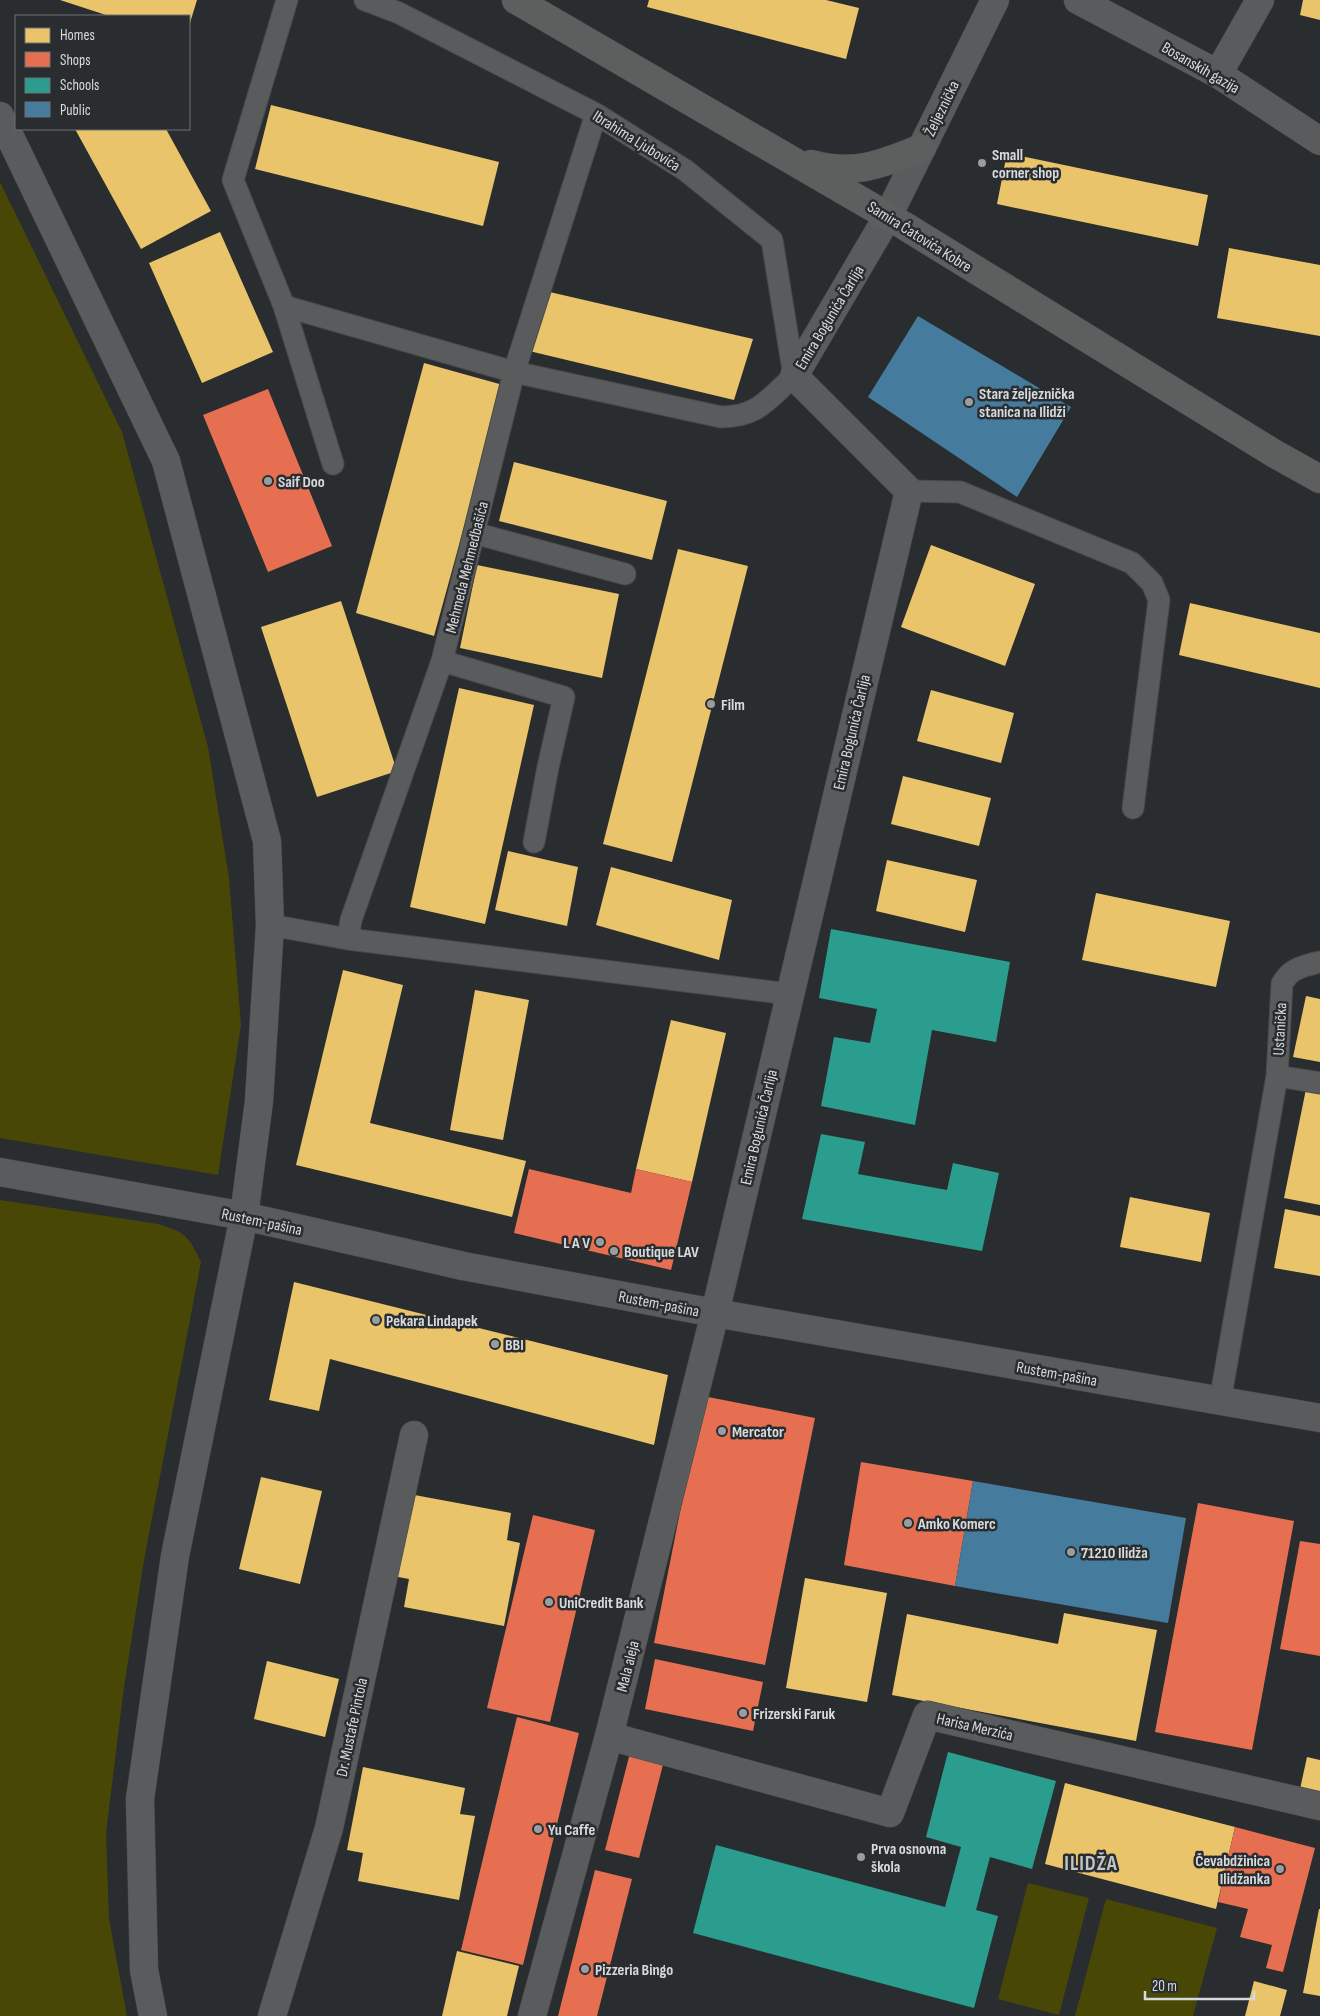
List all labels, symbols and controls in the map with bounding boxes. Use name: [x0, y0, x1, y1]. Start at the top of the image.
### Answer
legend: [15, 15, 190, 130]
text: Homes: [60, 26, 95, 45]
street label: Bosanskih gazija: [1158, 38, 1243, 98]
text: Shops: [60, 51, 91, 70]
text: Schools: [60, 76, 99, 95]
street label: Željeznička: [921, 78, 964, 140]
text: Public: [60, 101, 91, 120]
street label: Ibrahima Ljubovića: [589, 107, 683, 176]
place label: Small corner shop: [992, 146, 1059, 183]
marker: Small corner shop: [976, 157, 988, 169]
street label: Samira Ćatovića Kobre: [864, 198, 975, 277]
street label: Emira Bogunića Čarlija: [792, 262, 869, 373]
place label: Stara željeznička stanica na Ilidži: [979, 385, 1075, 422]
marker: Stara željeznička stanica na Ilidži: [963, 396, 975, 408]
place label: Saif Doo: [278, 473, 325, 492]
marker: Saif Doo: [262, 475, 274, 487]
street label: Mehmeda Mehmedbašića: [442, 500, 493, 635]
street label: Emira Bogunića Čarlija: [830, 673, 875, 792]
place label: Film: [721, 696, 745, 715]
marker: Film: [705, 698, 717, 710]
street label: Ustanička: [1270, 1002, 1291, 1056]
street label: Emira Bogunića Čarlija: [737, 1068, 782, 1187]
street label: Rustem-pašina: [220, 1205, 304, 1240]
place label: L A V: [563, 1234, 590, 1253]
marker: L A V: [594, 1236, 606, 1248]
place label: Boutique LAV: [624, 1243, 699, 1262]
marker: Boutique LAV: [608, 1245, 620, 1257]
street label: Rustem-pašina: [617, 1287, 701, 1322]
place label: Pekara Lindapek: [386, 1312, 478, 1331]
marker: Pekara Lindapek: [370, 1314, 382, 1326]
place label: BBI: [505, 1336, 524, 1355]
marker: BBI: [489, 1338, 501, 1350]
street label: Rustem-pašina: [1015, 1358, 1099, 1391]
place label: Mercator: [732, 1423, 784, 1442]
marker: Mercator: [716, 1425, 728, 1437]
place label: Amko Komerc: [917, 1515, 996, 1534]
marker: Amko Komerc: [902, 1517, 914, 1529]
place label: 71210 Ilidža: [1081, 1544, 1148, 1563]
marker: 71210 Ilidža: [1065, 1546, 1077, 1558]
place label: UniCredit Bank: [559, 1594, 644, 1613]
marker: UniCredit Bank: [543, 1596, 555, 1608]
street label: Mala aleja: [613, 1639, 644, 1694]
street label: Dr. Mustafe Pintola: [333, 1676, 372, 1778]
place label: Frizerski Faruk: [753, 1705, 836, 1724]
marker: Frizerski Faruk: [737, 1707, 749, 1719]
street label: Harisa Merzića: [935, 1709, 1015, 1745]
place label: Yu Caffe: [548, 1821, 596, 1840]
marker: Yu Caffe: [532, 1823, 544, 1835]
place label: Prva osnovna škola: [871, 1840, 946, 1877]
marker: Prva osnovna škola: [855, 1851, 867, 1863]
district label: ILIDŽA: [1064, 1851, 1118, 1876]
place label: Čevabdžinica Ilidžanka: [1195, 1852, 1270, 1889]
marker: Čevabdžinica Ilidžanka: [1274, 1863, 1286, 1875]
place label: Pizzeria Bingo: [595, 1961, 673, 1980]
marker: Pizzeria Bingo: [579, 1963, 591, 1975]
scale bar: [1145, 1968, 1254, 2000]
text: 20 m: [1152, 1977, 1177, 1996]

